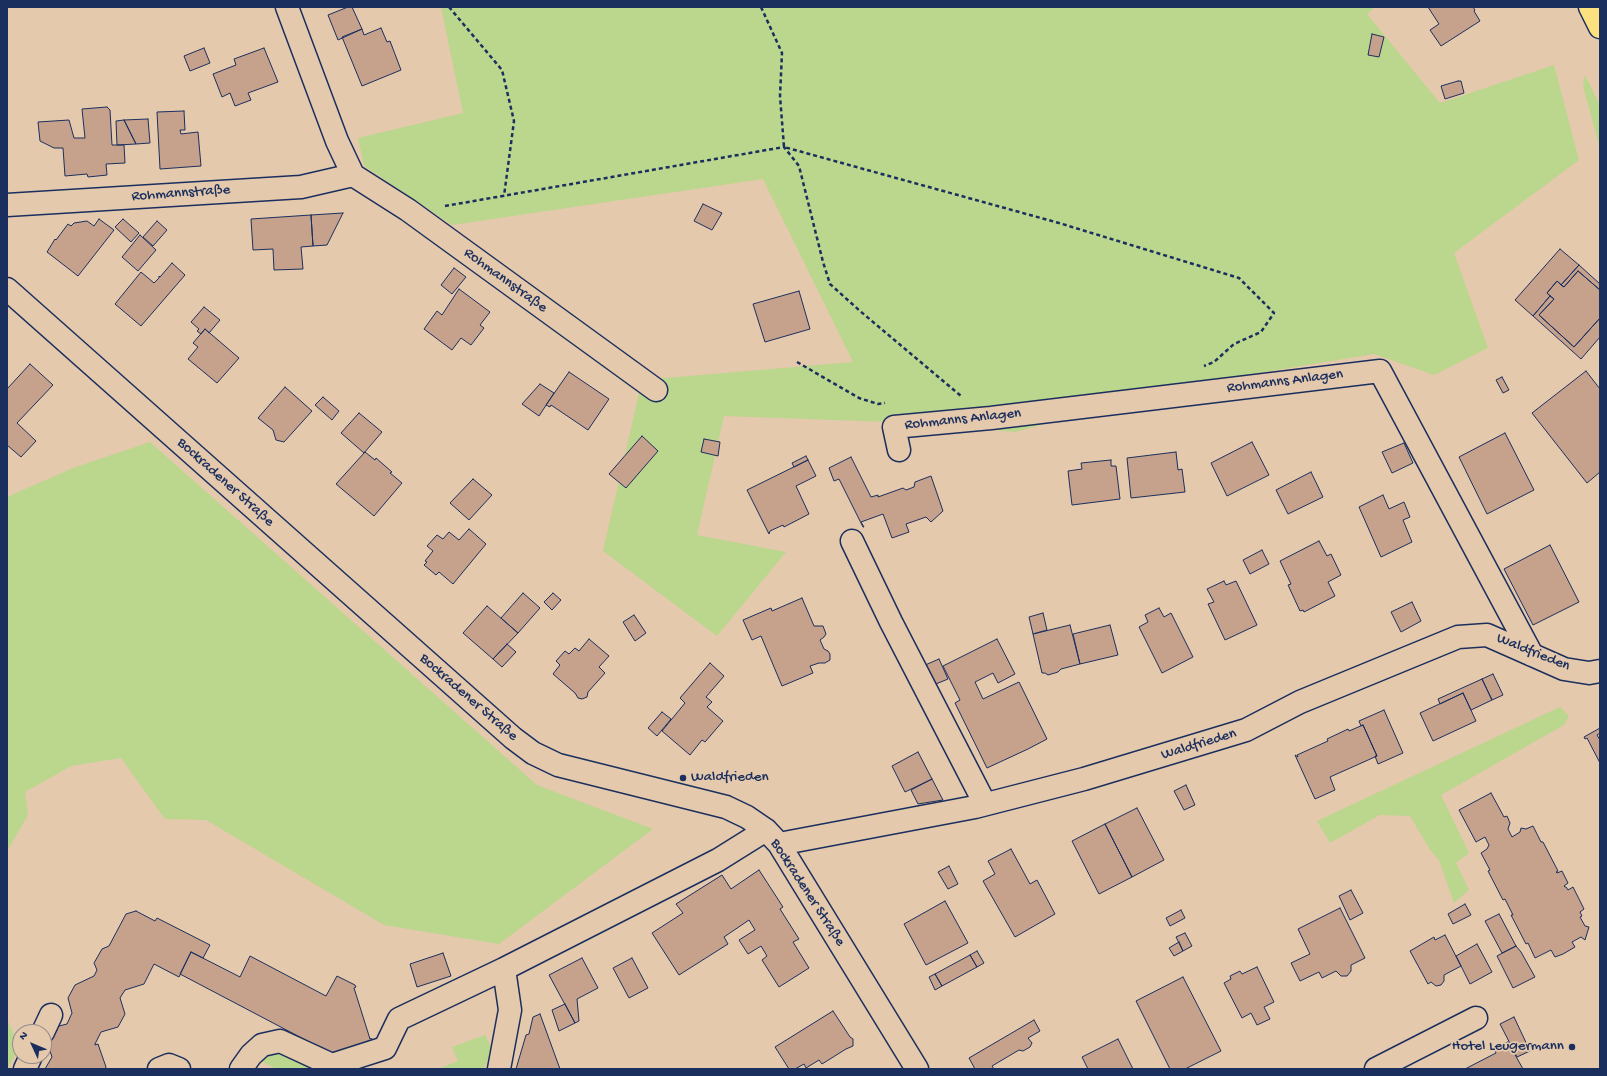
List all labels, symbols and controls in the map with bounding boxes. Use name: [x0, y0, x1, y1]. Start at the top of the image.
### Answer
street label: Rohmannstraße: [131, 182, 231, 206]
street label: Rohmannstraße: [460, 245, 550, 317]
street label: Rohmanns Anlagen: [1226, 366, 1344, 398]
street label: Rohmanns Anlagen: [904, 405, 1022, 435]
street label: Bockradener Straße: [173, 435, 277, 531]
street label: Waldfrieden: [1494, 630, 1572, 676]
street label: Bockradener Straße: [415, 650, 521, 746]
street label: Waldfrieden: [1159, 725, 1239, 765]
place label: Waldfrieden: [691, 769, 769, 787]
marker: Waldfrieden: [678, 773, 688, 783]
street label: Bockradener Straße: [765, 836, 849, 950]
north arrow: [12, 1024, 52, 1064]
text: N: [17, 1030, 31, 1043]
place label: Hotel Leugermann: [1452, 1038, 1564, 1056]
marker: Hotel Leugermann: [1567, 1042, 1577, 1052]

